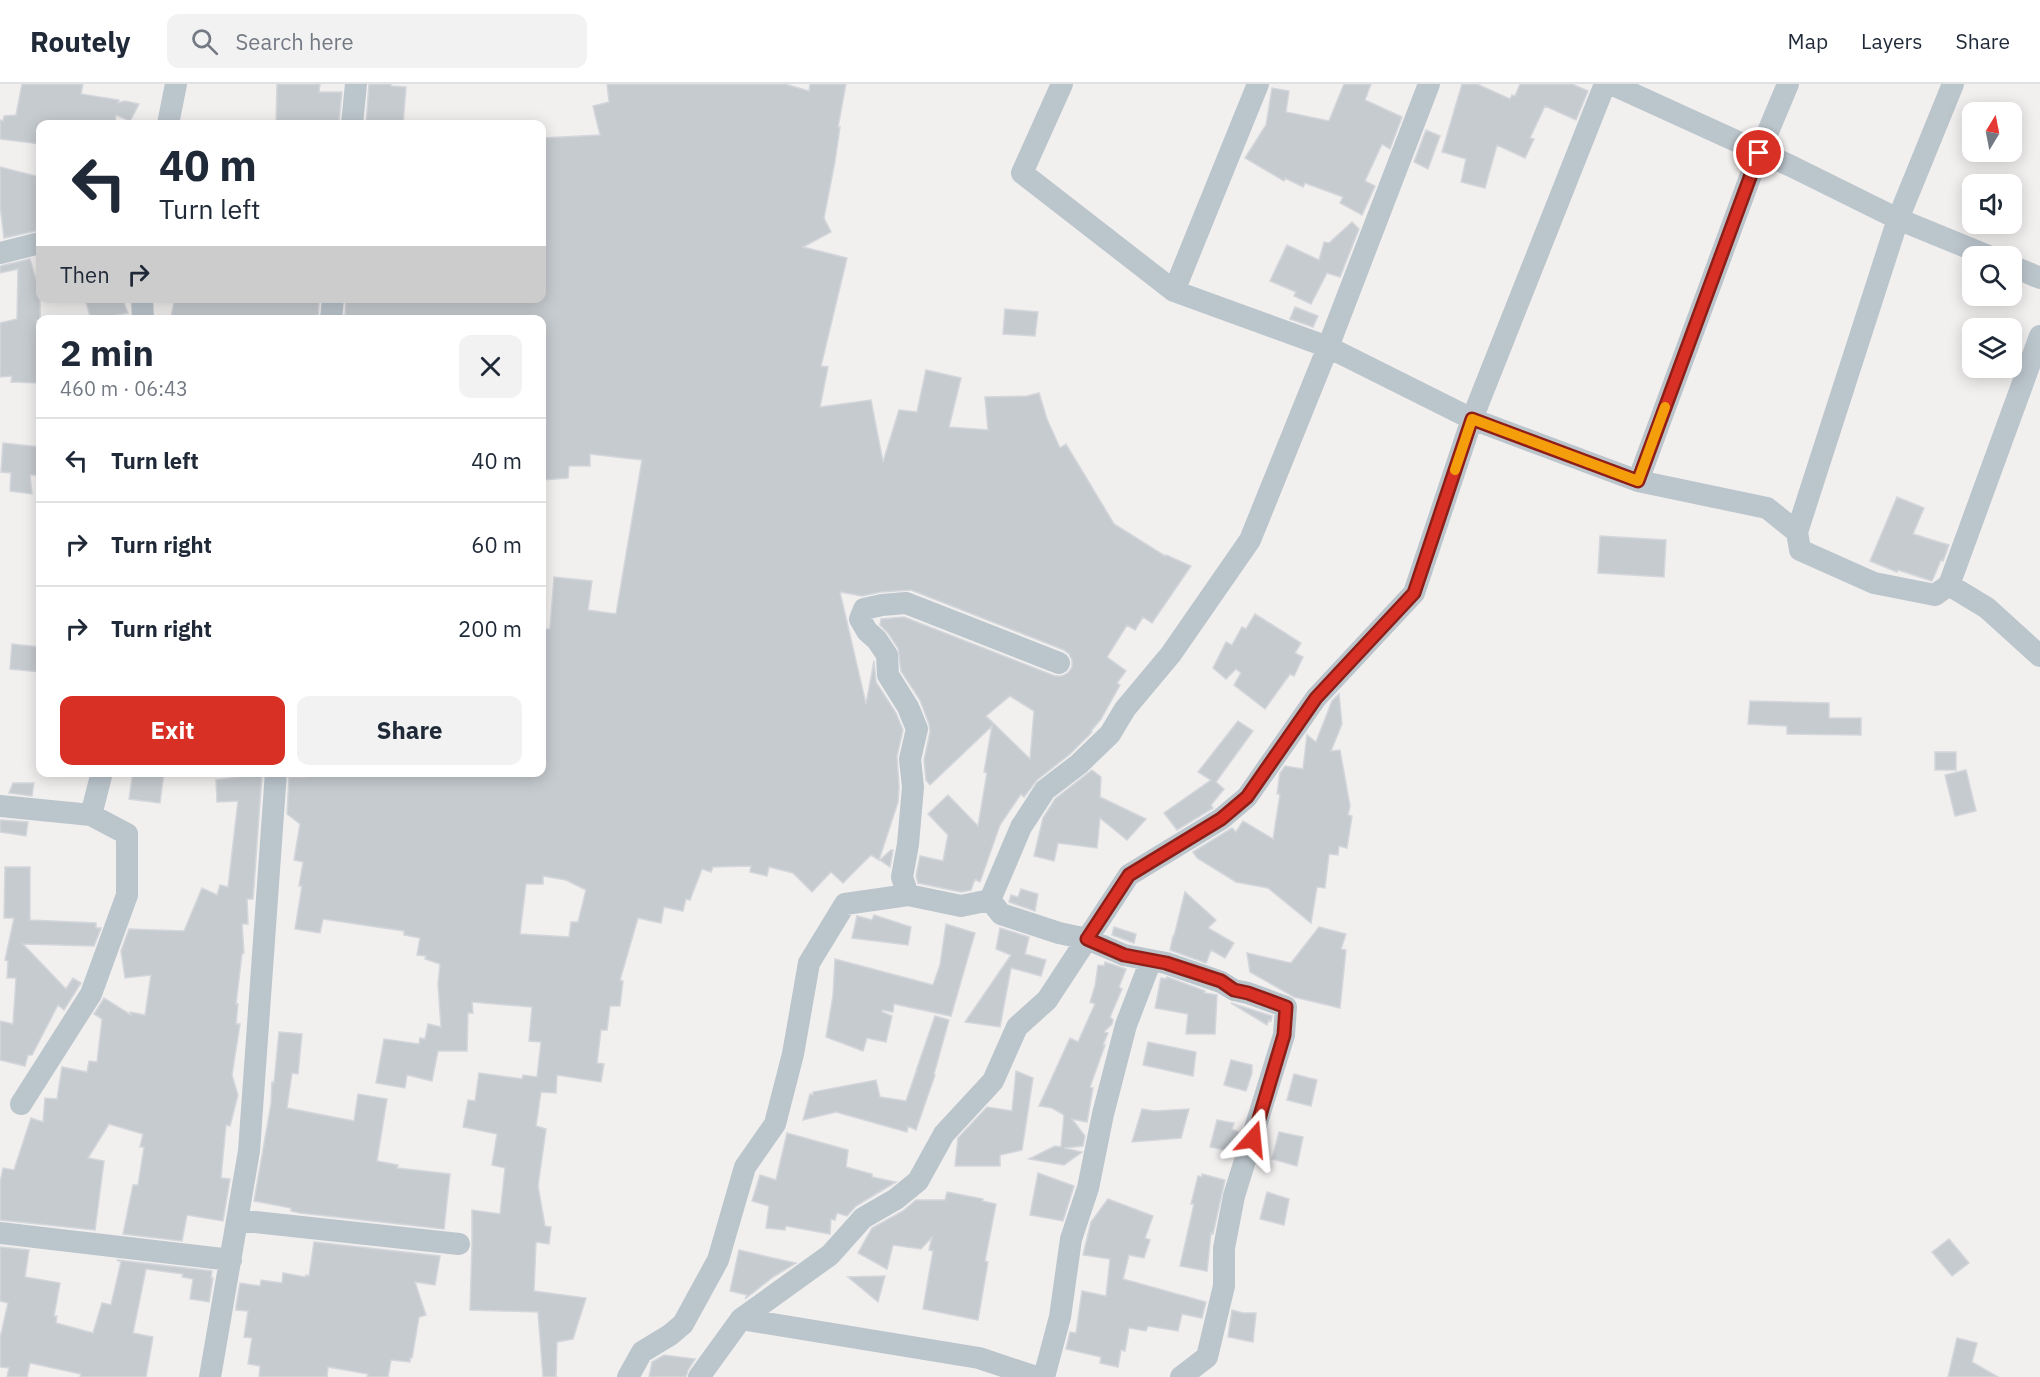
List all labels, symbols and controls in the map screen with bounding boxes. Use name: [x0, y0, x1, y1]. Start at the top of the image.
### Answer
search box: [167, 14, 587, 68]
text: Routely: [30, 23, 131, 60]
icon: search: [188, 25, 221, 58]
text: Search here: [236, 27, 354, 56]
text: Map: [1788, 27, 1828, 55]
text: Layers: [1861, 27, 1923, 55]
text: Share: [1956, 27, 2010, 55]
north arrow: [1962, 102, 2022, 162]
map controls: [1962, 102, 2022, 378]
pin: [1733, 127, 1784, 178]
icon: arrive: [1742, 136, 1775, 169]
text: 40 m: [159, 138, 257, 193]
icon: left: [60, 144, 138, 222]
button: sound: [1962, 174, 2022, 234]
text: Turn left: [159, 191, 260, 226]
button: search: [1962, 246, 2022, 306]
icon: right: [122, 258, 155, 291]
text: Then: [60, 260, 110, 289]
button: layers: [1962, 318, 2022, 378]
text: 2 min: [60, 329, 154, 376]
button: close: [459, 335, 522, 398]
text: 460 m · 06:43: [60, 375, 188, 402]
icon: left: [60, 444, 93, 477]
text: Turn left: [111, 446, 199, 475]
text: 40 m: [471, 446, 522, 475]
icon: right: [60, 528, 93, 561]
text: Turn right: [111, 530, 212, 559]
text: 60 m: [471, 530, 522, 559]
icon: right: [60, 612, 93, 645]
text: Turn right: [111, 614, 212, 643]
text: 200 m: [458, 614, 522, 643]
button: Exit: [60, 696, 285, 765]
button: Share: [297, 696, 522, 765]
position arrow: [1221, 1107, 1285, 1171]

